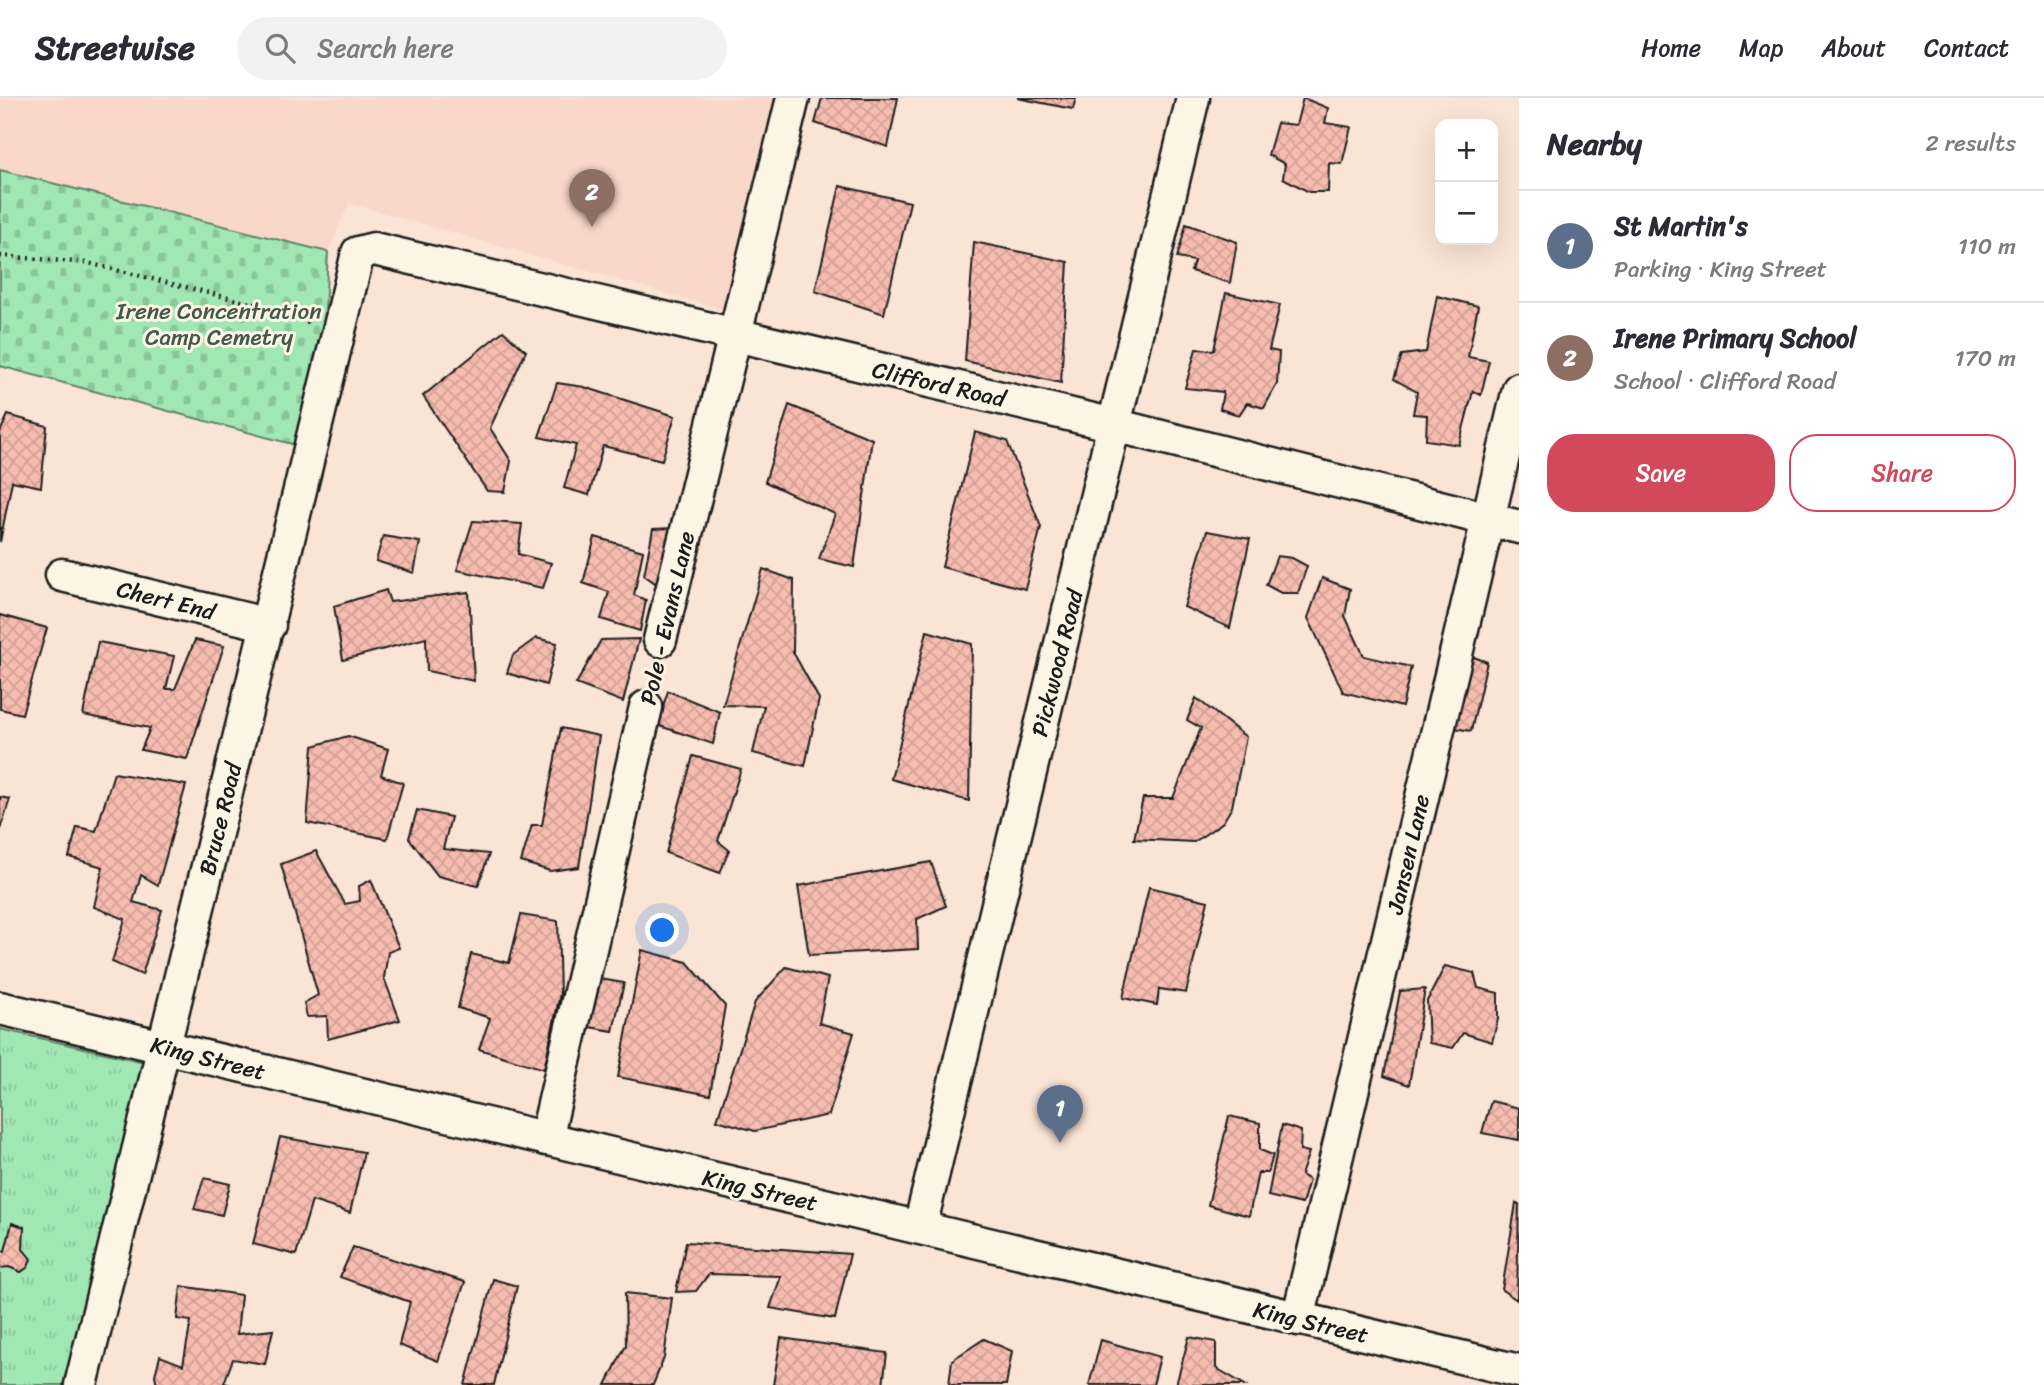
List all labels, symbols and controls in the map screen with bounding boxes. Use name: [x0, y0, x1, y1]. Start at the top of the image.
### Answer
search box: [237, 17, 727, 80]
text: Streetwise: [35, 19, 195, 77]
text: Search here: [317, 25, 454, 71]
text: Home: [1641, 27, 1701, 69]
text: Map: [1739, 27, 1783, 69]
text: About: [1821, 27, 1886, 69]
text: Contact: [1924, 27, 2009, 69]
icon: search: [261, 29, 299, 67]
text: Nearby: [1547, 117, 1642, 171]
map controls: [1435, 119, 1498, 245]
button: +: [1435, 119, 1498, 182]
text: 2 results: [1925, 123, 2016, 164]
pin: 2: [569, 169, 615, 227]
button: −: [1435, 182, 1498, 245]
text: St Martin's: [1614, 203, 1748, 249]
text: 1: [1565, 226, 1575, 267]
text: 110 m: [1958, 226, 2016, 267]
text: Parking · King Street: [1614, 249, 1827, 290]
park label: Irene Concentration Camp Cemetry: [115, 291, 322, 358]
text: Irene Primary School: [1614, 315, 1857, 361]
text: 2: [1563, 338, 1577, 379]
text: 170 m: [1955, 338, 2016, 379]
street label: Clifford Road: [868, 349, 1012, 420]
text: School · Clifford Road: [1614, 361, 1836, 402]
button: Save: [1547, 434, 1775, 512]
button: Share: [1789, 434, 2016, 512]
street label: Pole - Evans Lane: [628, 527, 707, 709]
street label: Chert End: [112, 568, 221, 633]
street label: Pickwood Road: [1019, 583, 1096, 741]
street label: Bruce Road: [187, 757, 255, 880]
street label: Jansen Lane: [1375, 790, 1442, 919]
your location: [645, 913, 679, 947]
street label: King Street: [146, 1024, 270, 1093]
pin: 1: [1037, 1085, 1083, 1143]
street label: King Street: [698, 1157, 822, 1224]
street label: King Street: [1249, 1289, 1373, 1356]

